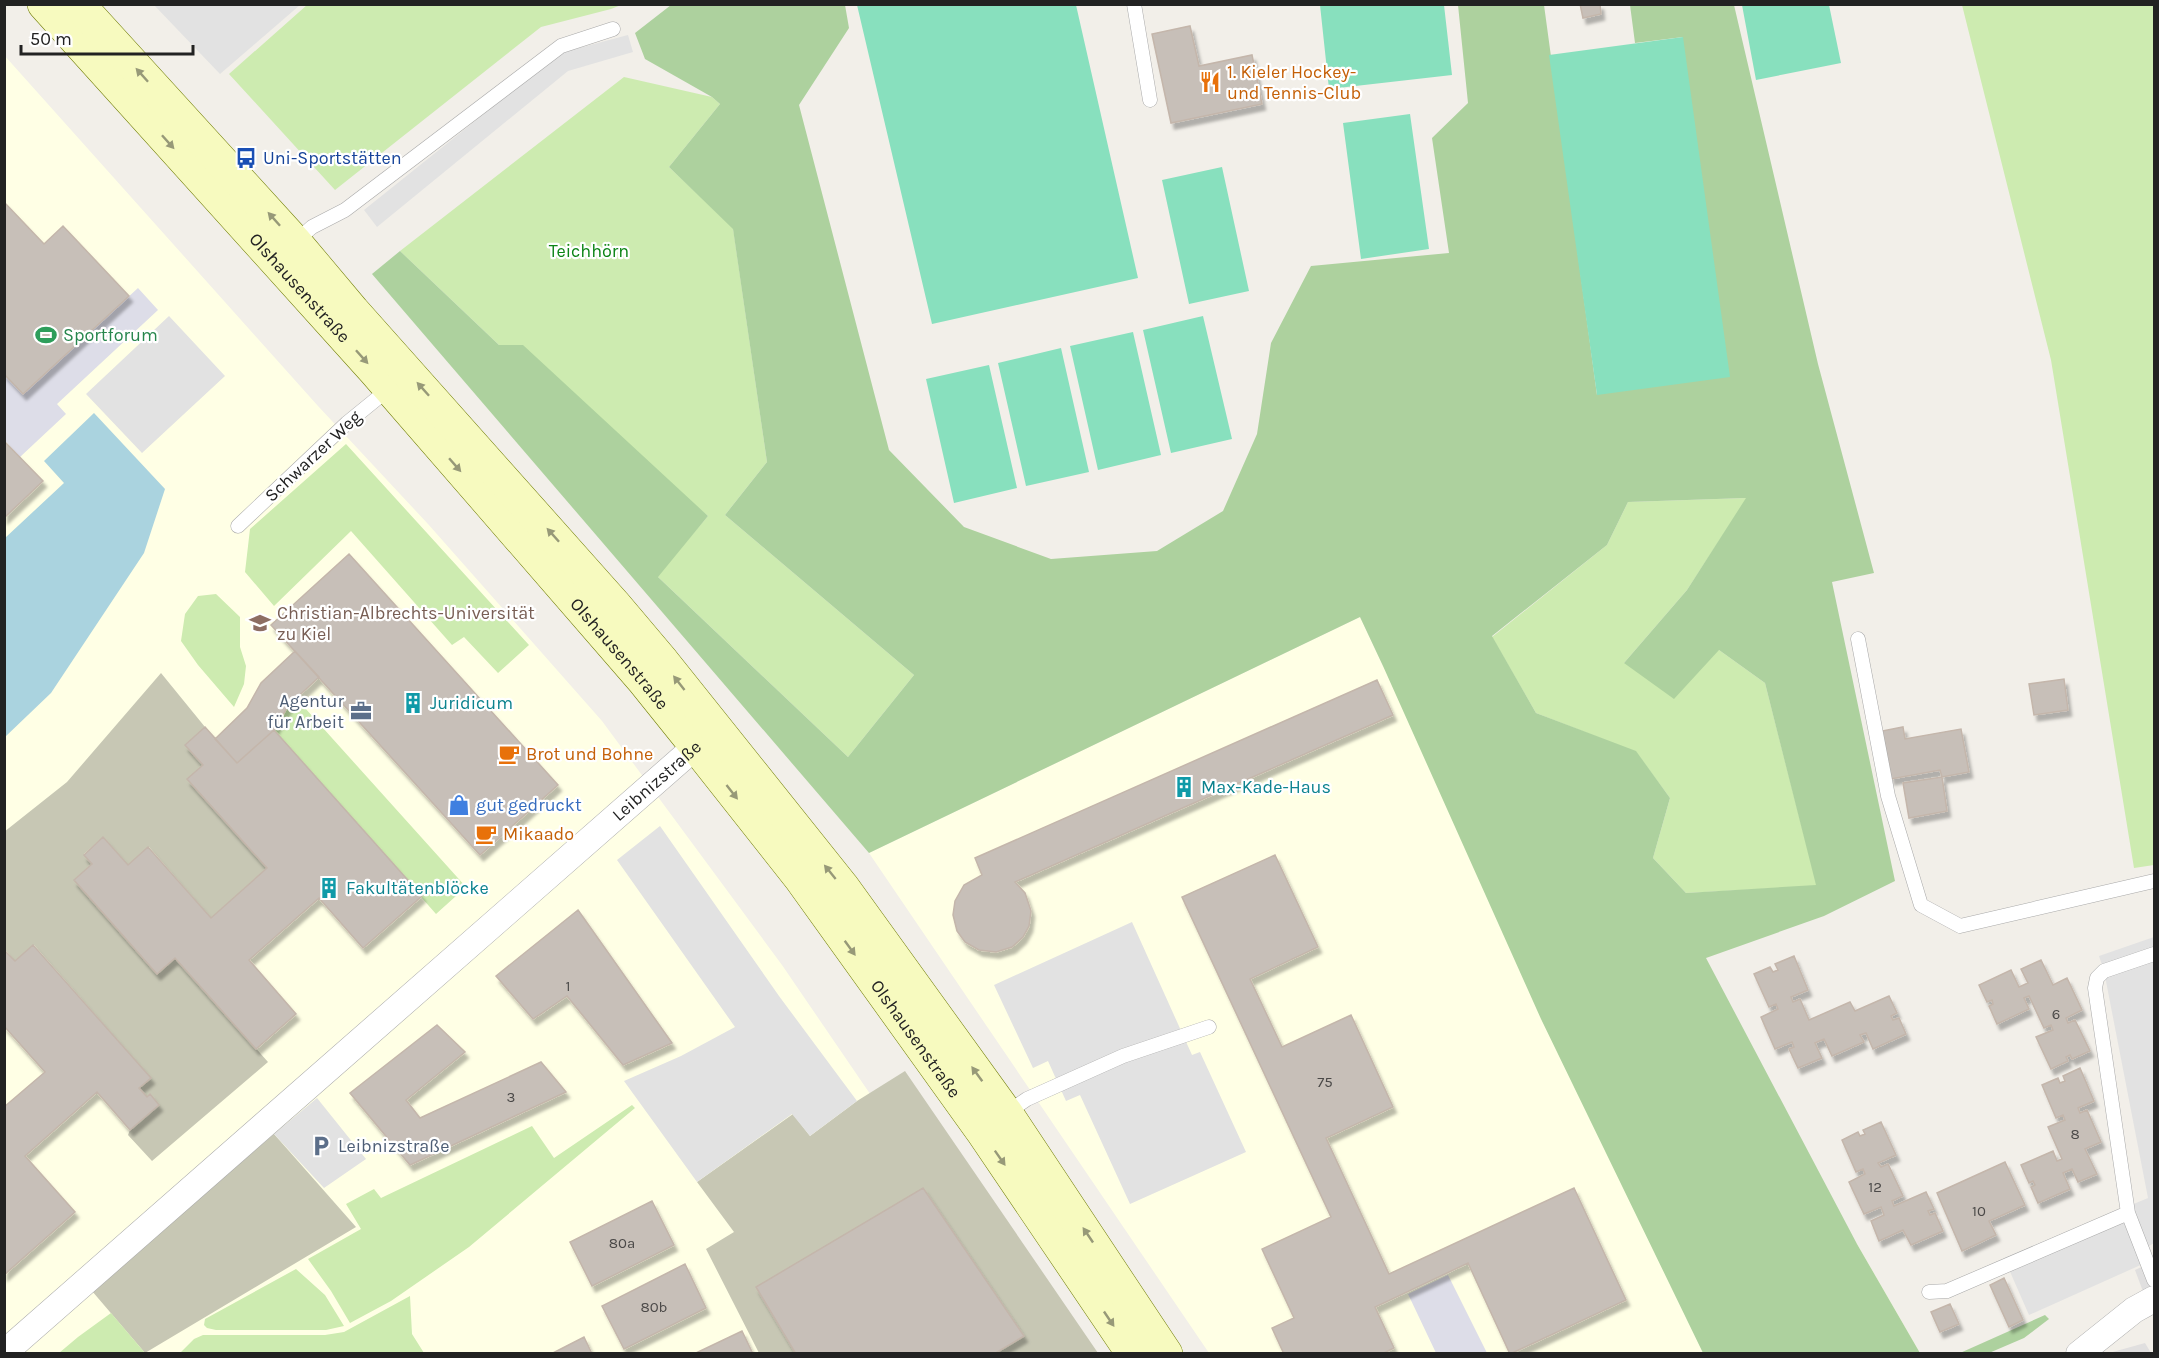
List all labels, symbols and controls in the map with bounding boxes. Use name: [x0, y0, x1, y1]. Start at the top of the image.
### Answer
scale bar: [21, 18, 194, 56]
text: 50 m: [30, 28, 72, 50]
place label: 1. Kieler Hockey- und Tennis-Club: [1227, 61, 1361, 104]
one-way arrow: [136, 68, 150, 82]
restaurant icon: 1. Kieler Hockey- und Tennis-Club: [1198, 70, 1222, 94]
one-way arrow: [161, 134, 174, 149]
bus stop icon: Uni-Sportstätten: [234, 146, 258, 170]
place label: Uni-Sportstätten: [263, 147, 402, 169]
one-way arrow: [268, 212, 281, 227]
street label: Olshausenstraße: [245, 228, 355, 347]
park label: Teichhörn: [549, 240, 629, 262]
sports icon: Sportforum: [34, 323, 58, 347]
place label: Sportforum: [63, 324, 158, 346]
one-way arrow: [355, 349, 368, 364]
one-way arrow: [417, 382, 430, 397]
street label: Schwarzer Weg: [260, 406, 366, 506]
one-way arrow: [448, 457, 461, 472]
one-way arrow: [547, 528, 560, 543]
street label: Olshausenstraße: [566, 593, 673, 714]
place label: Christian-Albrechts-Universität zu Kiel: [277, 602, 535, 645]
school or university icon: Christian-Albrechts-Universität zu Kiel: [248, 611, 272, 635]
one-way arrow: [674, 676, 686, 691]
place label: Agentur für Arbeit: [267, 690, 344, 733]
building icon: Juridicum: [401, 691, 425, 715]
place label: Juridicum: [430, 692, 513, 714]
office icon: Agentur für Arbeit: [349, 699, 373, 723]
street label: Leibnizstraße: [607, 736, 706, 826]
cafe icon: Brot und Bohne: [497, 742, 521, 766]
place label: Brot und Bohne: [526, 743, 653, 765]
building icon: Max-Kade-Haus: [1172, 775, 1196, 799]
place label: Max-Kade-Haus: [1201, 776, 1331, 798]
one-way arrow: [726, 784, 739, 800]
shop icon: gut gedruckt: [447, 793, 471, 817]
place label: gut gedruckt: [476, 794, 582, 816]
cafe icon: Mikaado: [474, 822, 498, 846]
place label: Mikaado: [503, 823, 574, 845]
one-way arrow: [823, 864, 836, 880]
building icon: Fakultätenblöcke: [317, 876, 341, 900]
place label: Fakultätenblöcke: [346, 877, 489, 899]
one-way arrow: [844, 939, 856, 955]
street label: Olshausenstraße: [866, 975, 966, 1102]
house number: 1: [566, 977, 570, 995]
house number: 6: [2052, 1005, 2060, 1023]
one-way arrow: [972, 1066, 983, 1082]
house number: 75: [1317, 1073, 1333, 1091]
house number: 3: [507, 1088, 515, 1106]
house number: 8: [2070, 1125, 2080, 1143]
parking icon: Leibnizstraße: [309, 1134, 333, 1158]
place label: Leibnizstraße: [338, 1135, 449, 1157]
one-way arrow: [994, 1149, 1006, 1165]
house number: 12: [1868, 1178, 1882, 1196]
house number: 10: [1972, 1202, 1986, 1220]
one-way arrow: [1082, 1226, 1093, 1243]
house number: 80a: [609, 1234, 635, 1252]
house number: 80b: [640, 1298, 668, 1316]
one-way arrow: [1104, 1311, 1115, 1327]

